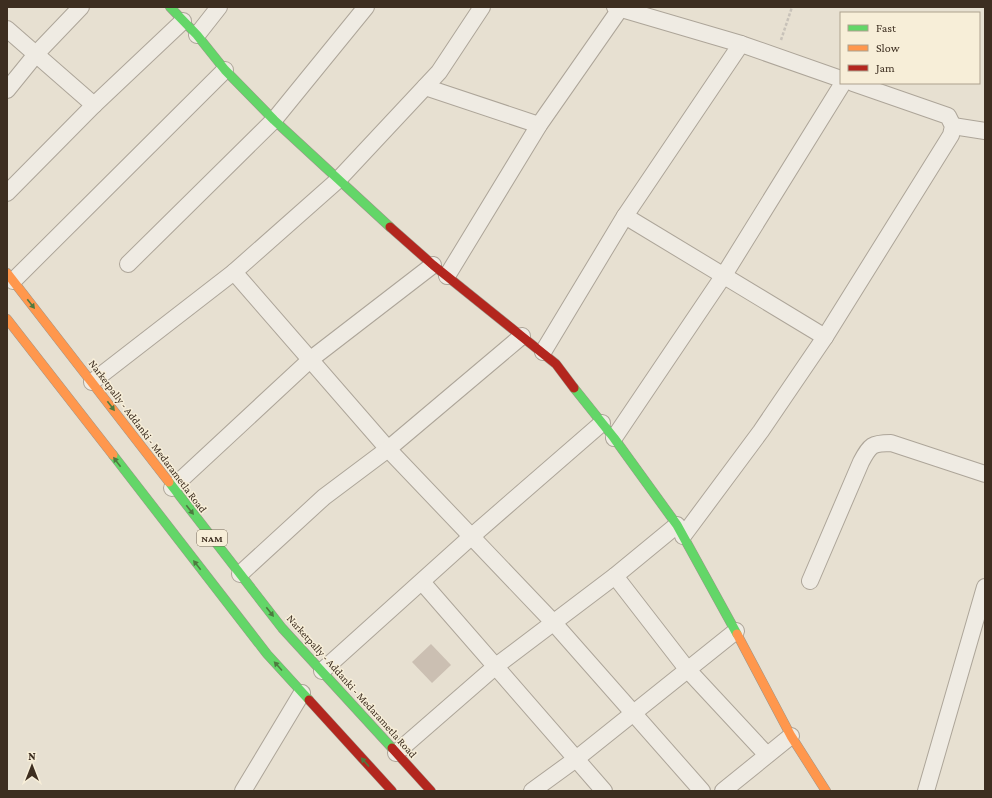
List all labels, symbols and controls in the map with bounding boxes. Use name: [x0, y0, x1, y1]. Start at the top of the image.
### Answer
legend: [840, 12, 980, 84]
text: Fast: [876, 21, 897, 35]
text: Slow: [876, 41, 900, 55]
text: Jam: [875, 61, 895, 75]
one-way arrow: [27, 298, 35, 309]
street label: Narketpally - Addanki - Medarametla Road: [86, 357, 209, 515]
one-way arrow: [106, 401, 115, 412]
one-way arrow: [113, 456, 121, 467]
one-way arrow: [185, 504, 194, 515]
road number: NAM: [197, 530, 227, 546]
one-way arrow: [192, 559, 201, 570]
one-way arrow: [266, 606, 274, 617]
street label: Narketpally - Addanki - Medarametla Road: [284, 612, 419, 761]
one-way arrow: [273, 661, 283, 671]
north arrow: [12, 746, 52, 786]
text: N: [28, 750, 36, 762]
one-way arrow: [361, 757, 370, 767]

